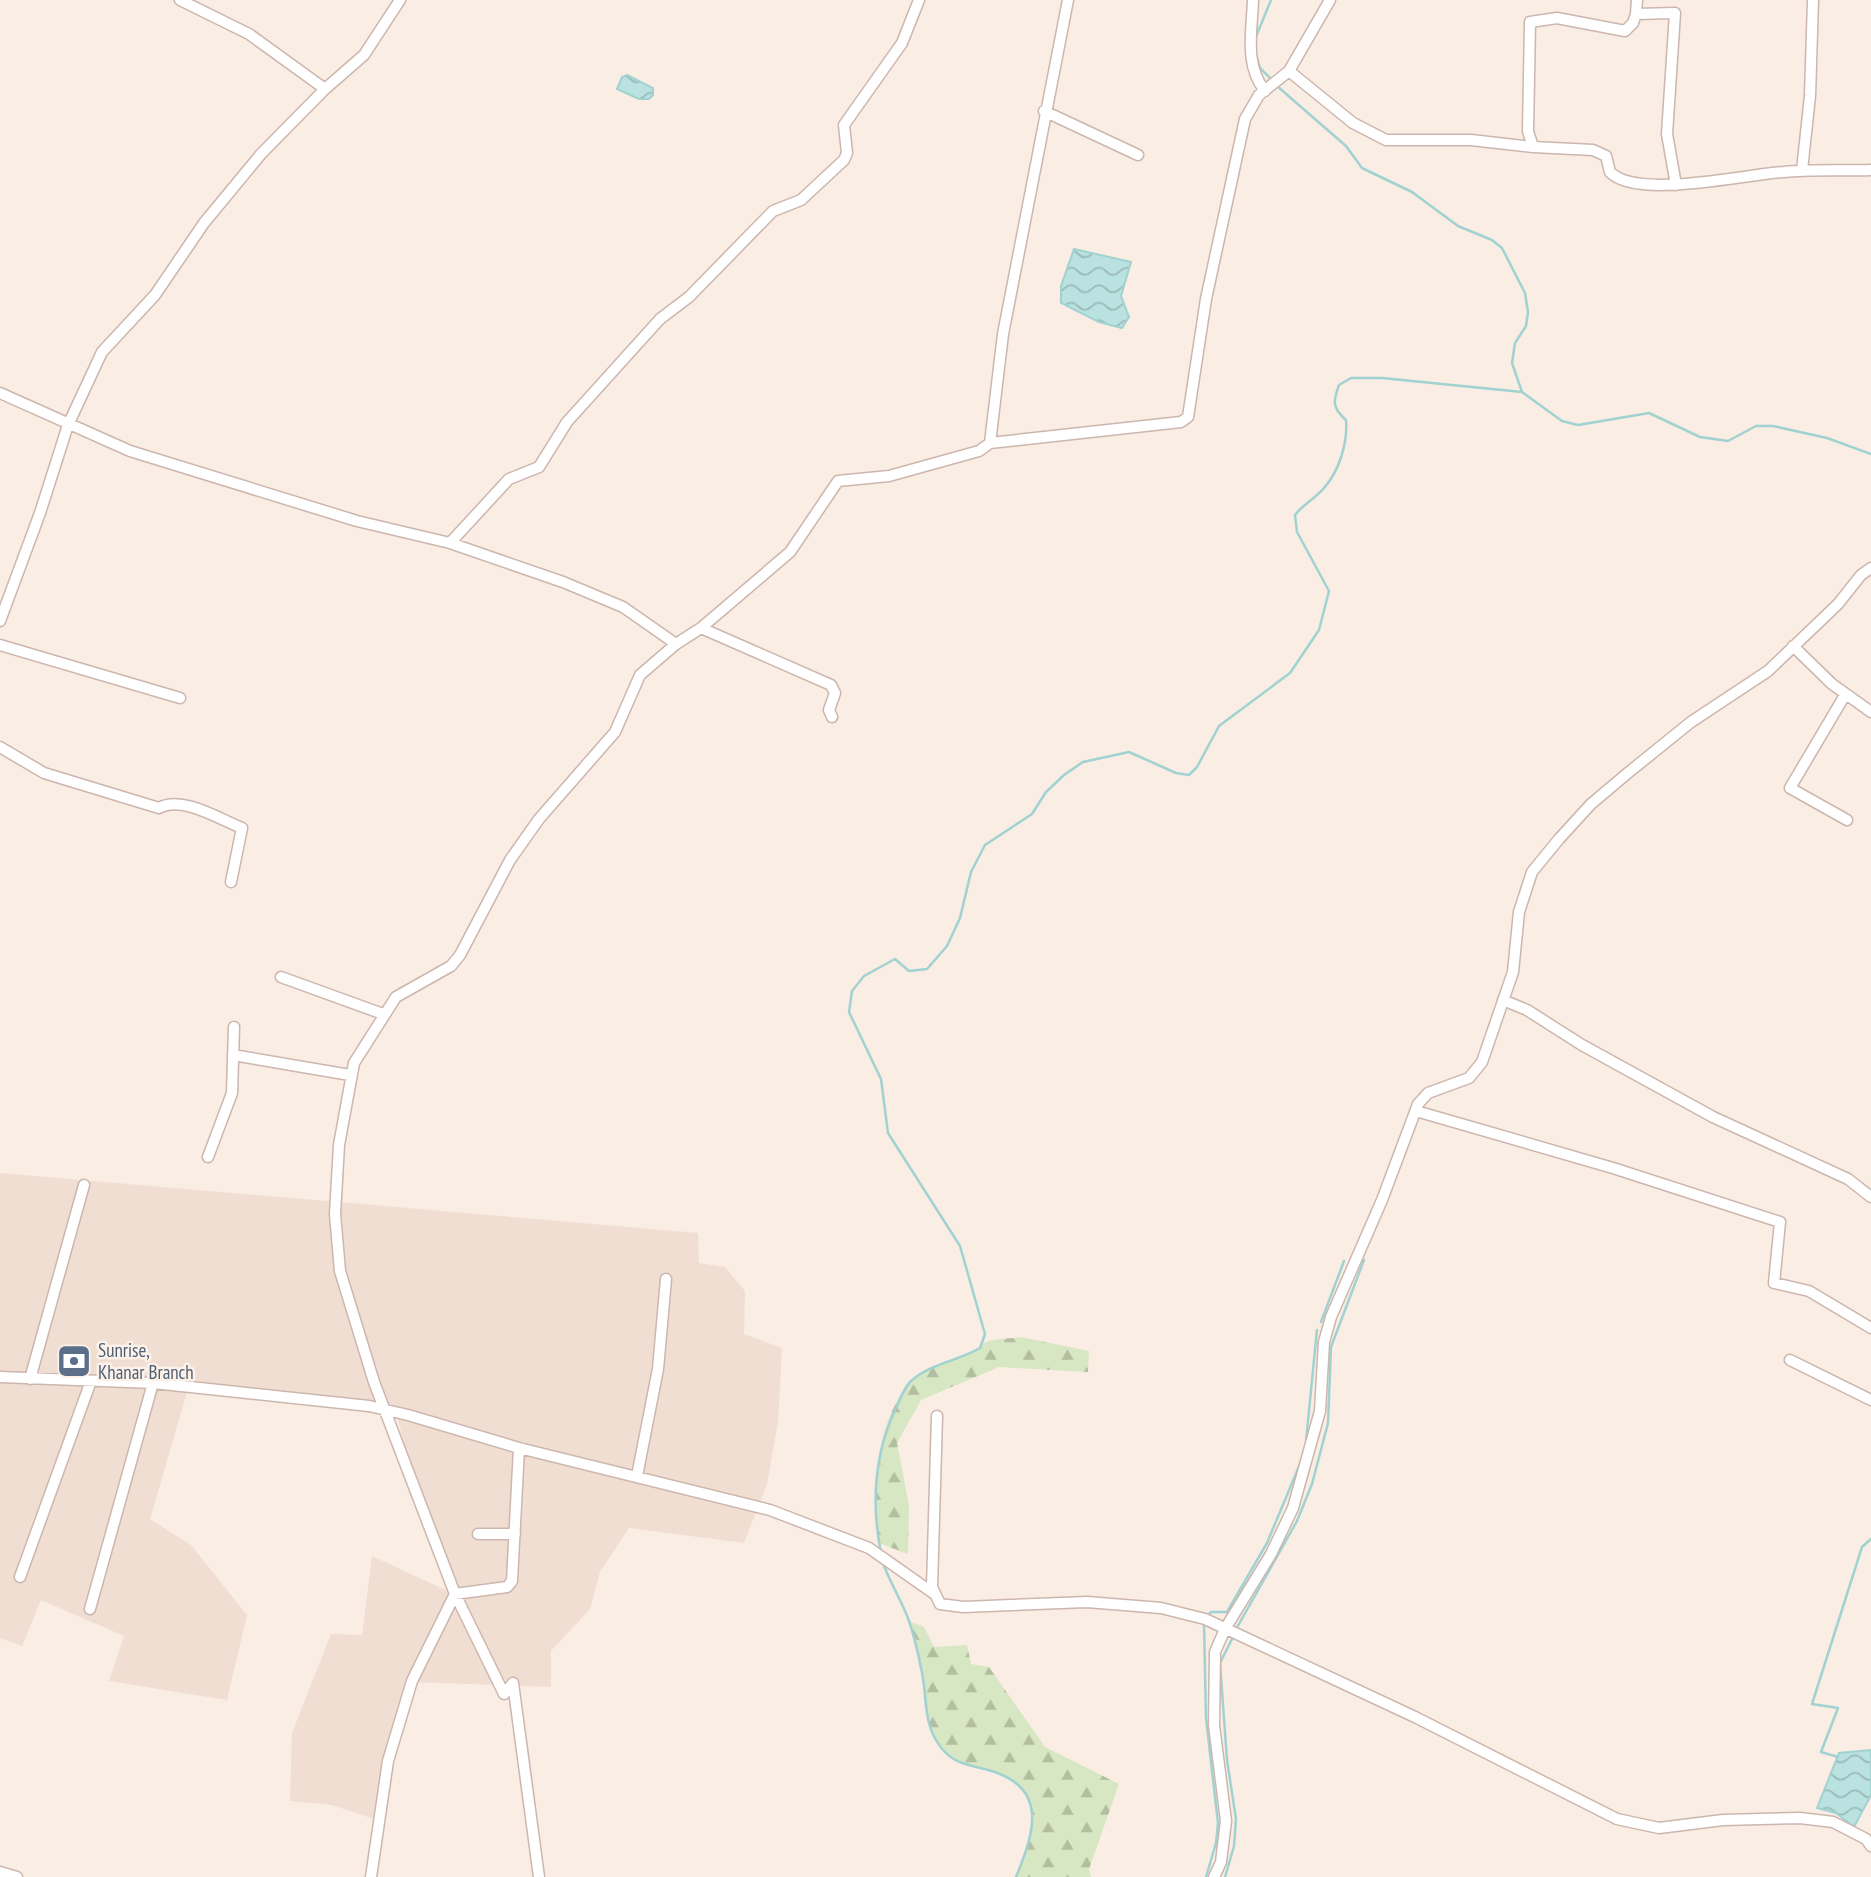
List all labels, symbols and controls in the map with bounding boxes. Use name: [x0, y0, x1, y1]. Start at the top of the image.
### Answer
place label: Sunrise, Khanar Branch: [98, 1338, 194, 1384]
bank icon: Sunrise, Khanar Branch: [55, 1342, 93, 1380]

